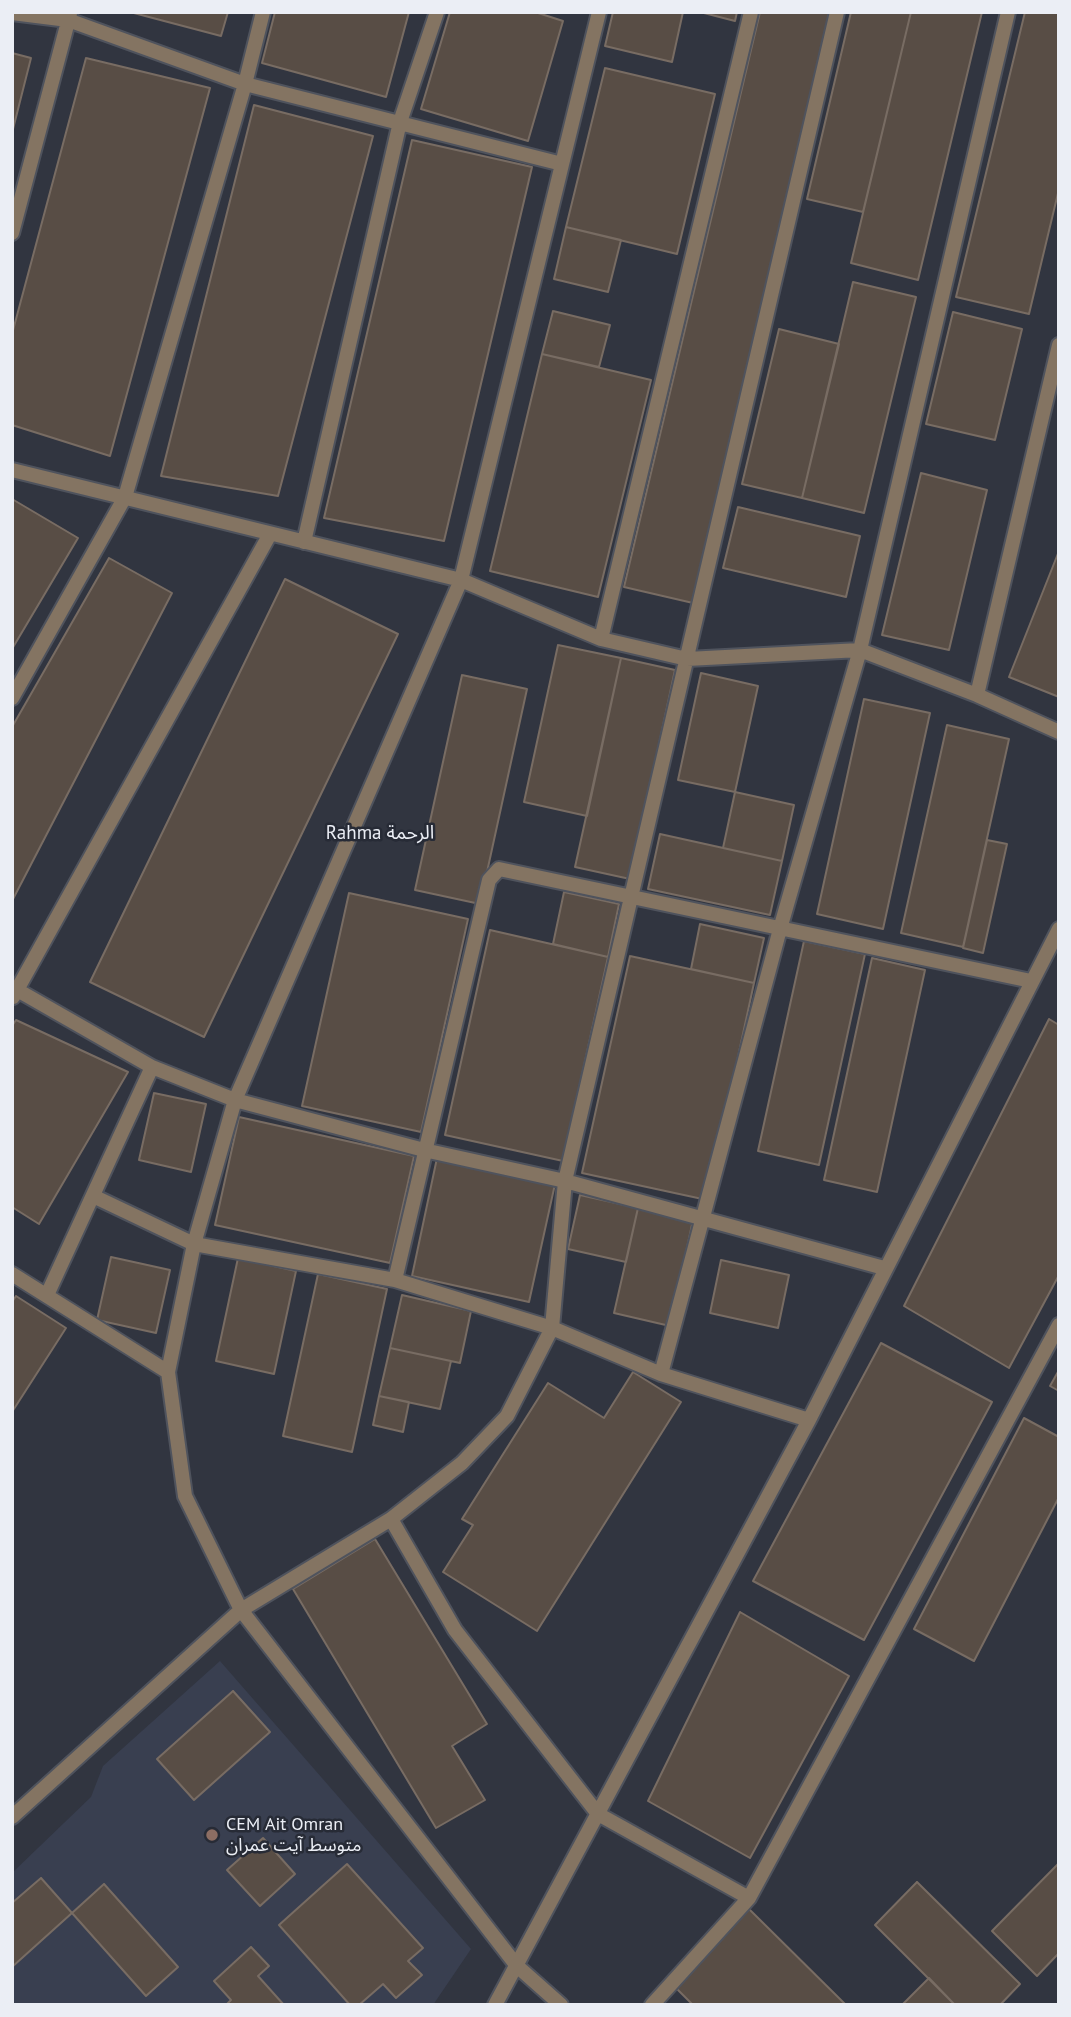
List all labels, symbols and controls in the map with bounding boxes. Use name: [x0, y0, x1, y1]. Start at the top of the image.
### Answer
district label: Rahma الرحمة: [326, 823, 434, 845]
place label: CEM Ait Omran متوسط آيت عمران: [226, 1814, 361, 1856]
marker: CEM Ait Omran متوسط آيت عمران: [204, 1827, 220, 1843]

